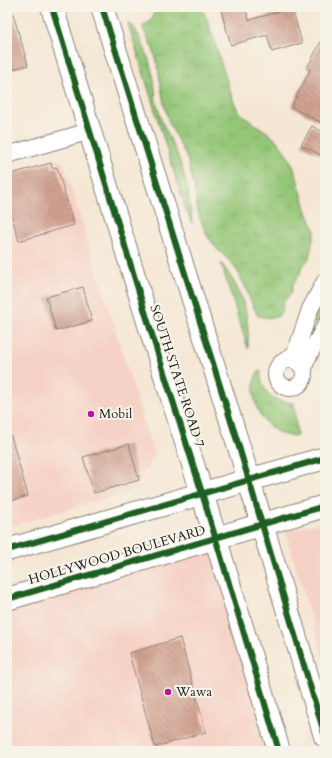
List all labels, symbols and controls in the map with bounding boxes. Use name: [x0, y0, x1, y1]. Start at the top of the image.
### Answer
street label: SOUTH STATE ROAD 7: [145, 302, 209, 450]
place label: Mobil: [99, 405, 133, 423]
marker: Mobil: [86, 409, 96, 419]
street label: HOLLYWOOD BOULEVARD: [26, 521, 208, 589]
place label: Wawa: [175, 683, 212, 701]
marker: Wawa: [163, 687, 173, 697]

